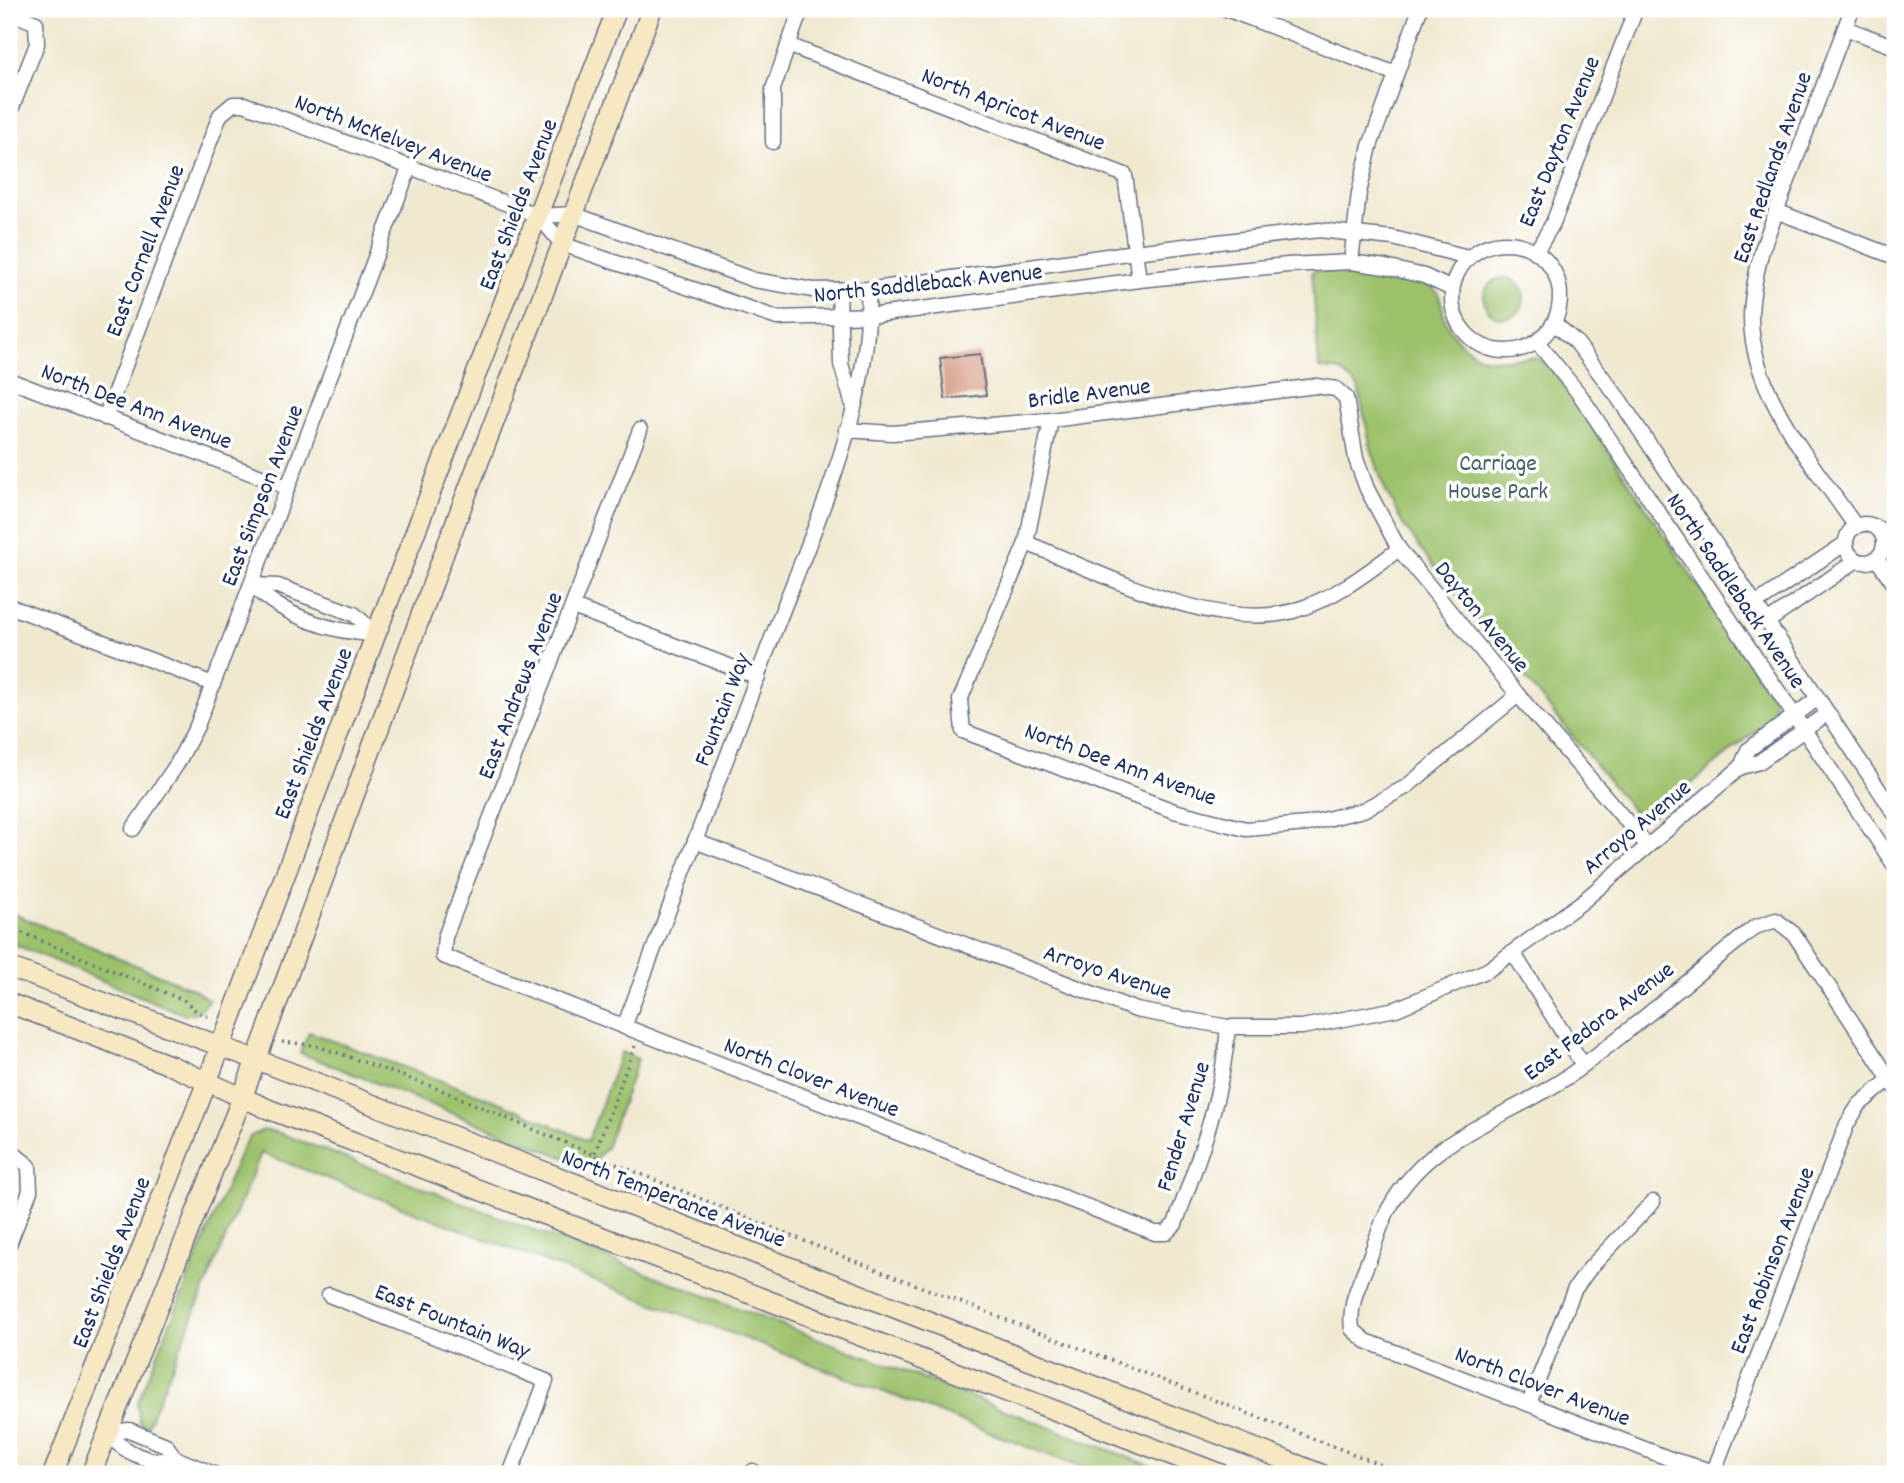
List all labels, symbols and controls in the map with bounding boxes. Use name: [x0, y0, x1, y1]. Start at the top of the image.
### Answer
street label: East Dayton Avenue: [1511, 51, 1611, 233]
street label: North Apricot Avenue: [916, 60, 1110, 162]
street label: East Redlands Avenue: [1725, 68, 1823, 268]
street label: North McKelvey Avenue: [289, 86, 497, 193]
street label: East Shields Avenue: [471, 114, 568, 296]
street label: East Cornell Avenue: [98, 160, 195, 342]
street label: North Saddleback Avenue: [812, 256, 1044, 314]
street label: North Dee Ann Avenue: [35, 356, 236, 460]
street label: Bridle Avenue: [1026, 371, 1153, 419]
street label: East Simpson Avenue: [213, 400, 314, 592]
park label: Carriage House Park: [1448, 448, 1548, 510]
street label: North Saddleback Avenue: [1656, 487, 1813, 696]
street label: Dayton Avenue: [1425, 555, 1536, 681]
street label: East Andrews Avenue: [470, 587, 573, 785]
street label: East Shields Avenue: [266, 643, 363, 825]
street label: Fountain Way: [687, 647, 761, 772]
street label: North Dee Ann Avenue: [1019, 715, 1221, 816]
street label: Arroyo Avenue: [1576, 772, 1700, 884]
street label: Arroyo Avenue: [1039, 937, 1176, 1011]
street label: East Fedora Avenue: [1517, 954, 1682, 1090]
street label: North Clover Avenue: [718, 1030, 904, 1128]
street label: Fender Avenue: [1149, 1058, 1221, 1196]
street label: North Temperance Avenue: [556, 1141, 790, 1258]
street label: East Robinson Avenue: [1722, 1163, 1825, 1360]
street label: East Shields Avenue: [64, 1172, 161, 1354]
street label: East Fountain Way: [369, 1276, 536, 1370]
street label: North Clover Avenue: [1449, 1339, 1635, 1437]

